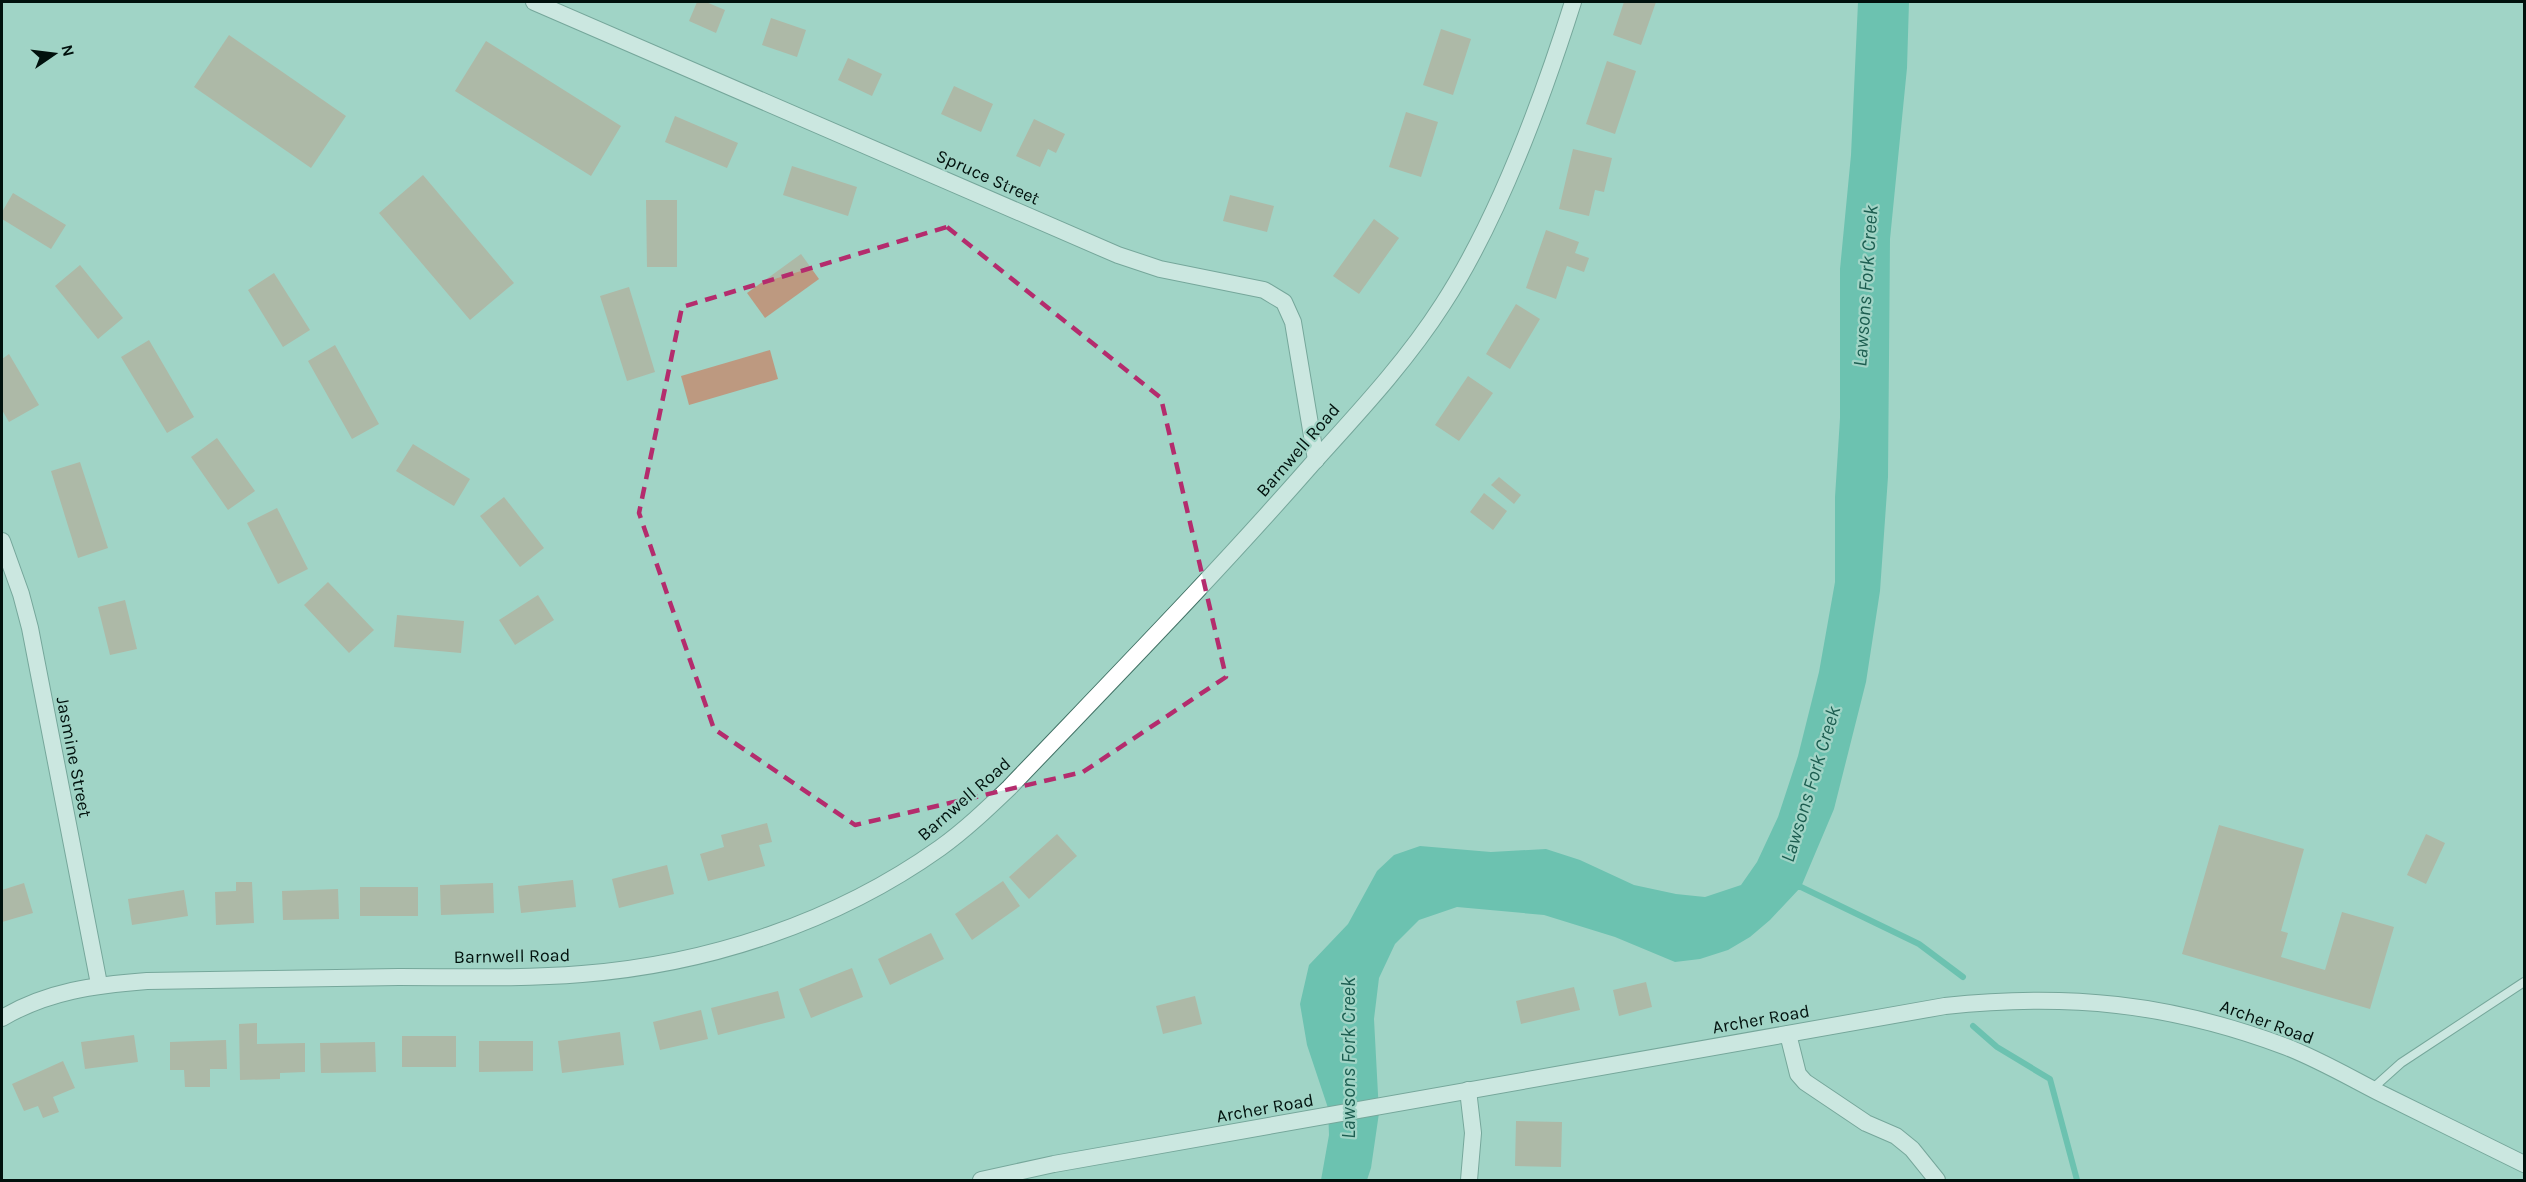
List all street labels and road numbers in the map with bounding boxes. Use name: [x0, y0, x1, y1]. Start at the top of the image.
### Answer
street label: Spruce Street: [933, 144, 1043, 210]
street label: Barnwell Road: [1251, 399, 1345, 501]
street label: Jasmine Street: [52, 695, 97, 820]
street label: Barnwell Road: [913, 752, 1015, 846]
street label: Barnwell Road: [454, 944, 570, 968]
street label: Archer Road: [2217, 995, 2317, 1049]
street label: Archer Road: [1711, 1000, 1811, 1038]
street label: Archer Road: [1215, 1089, 1315, 1127]

